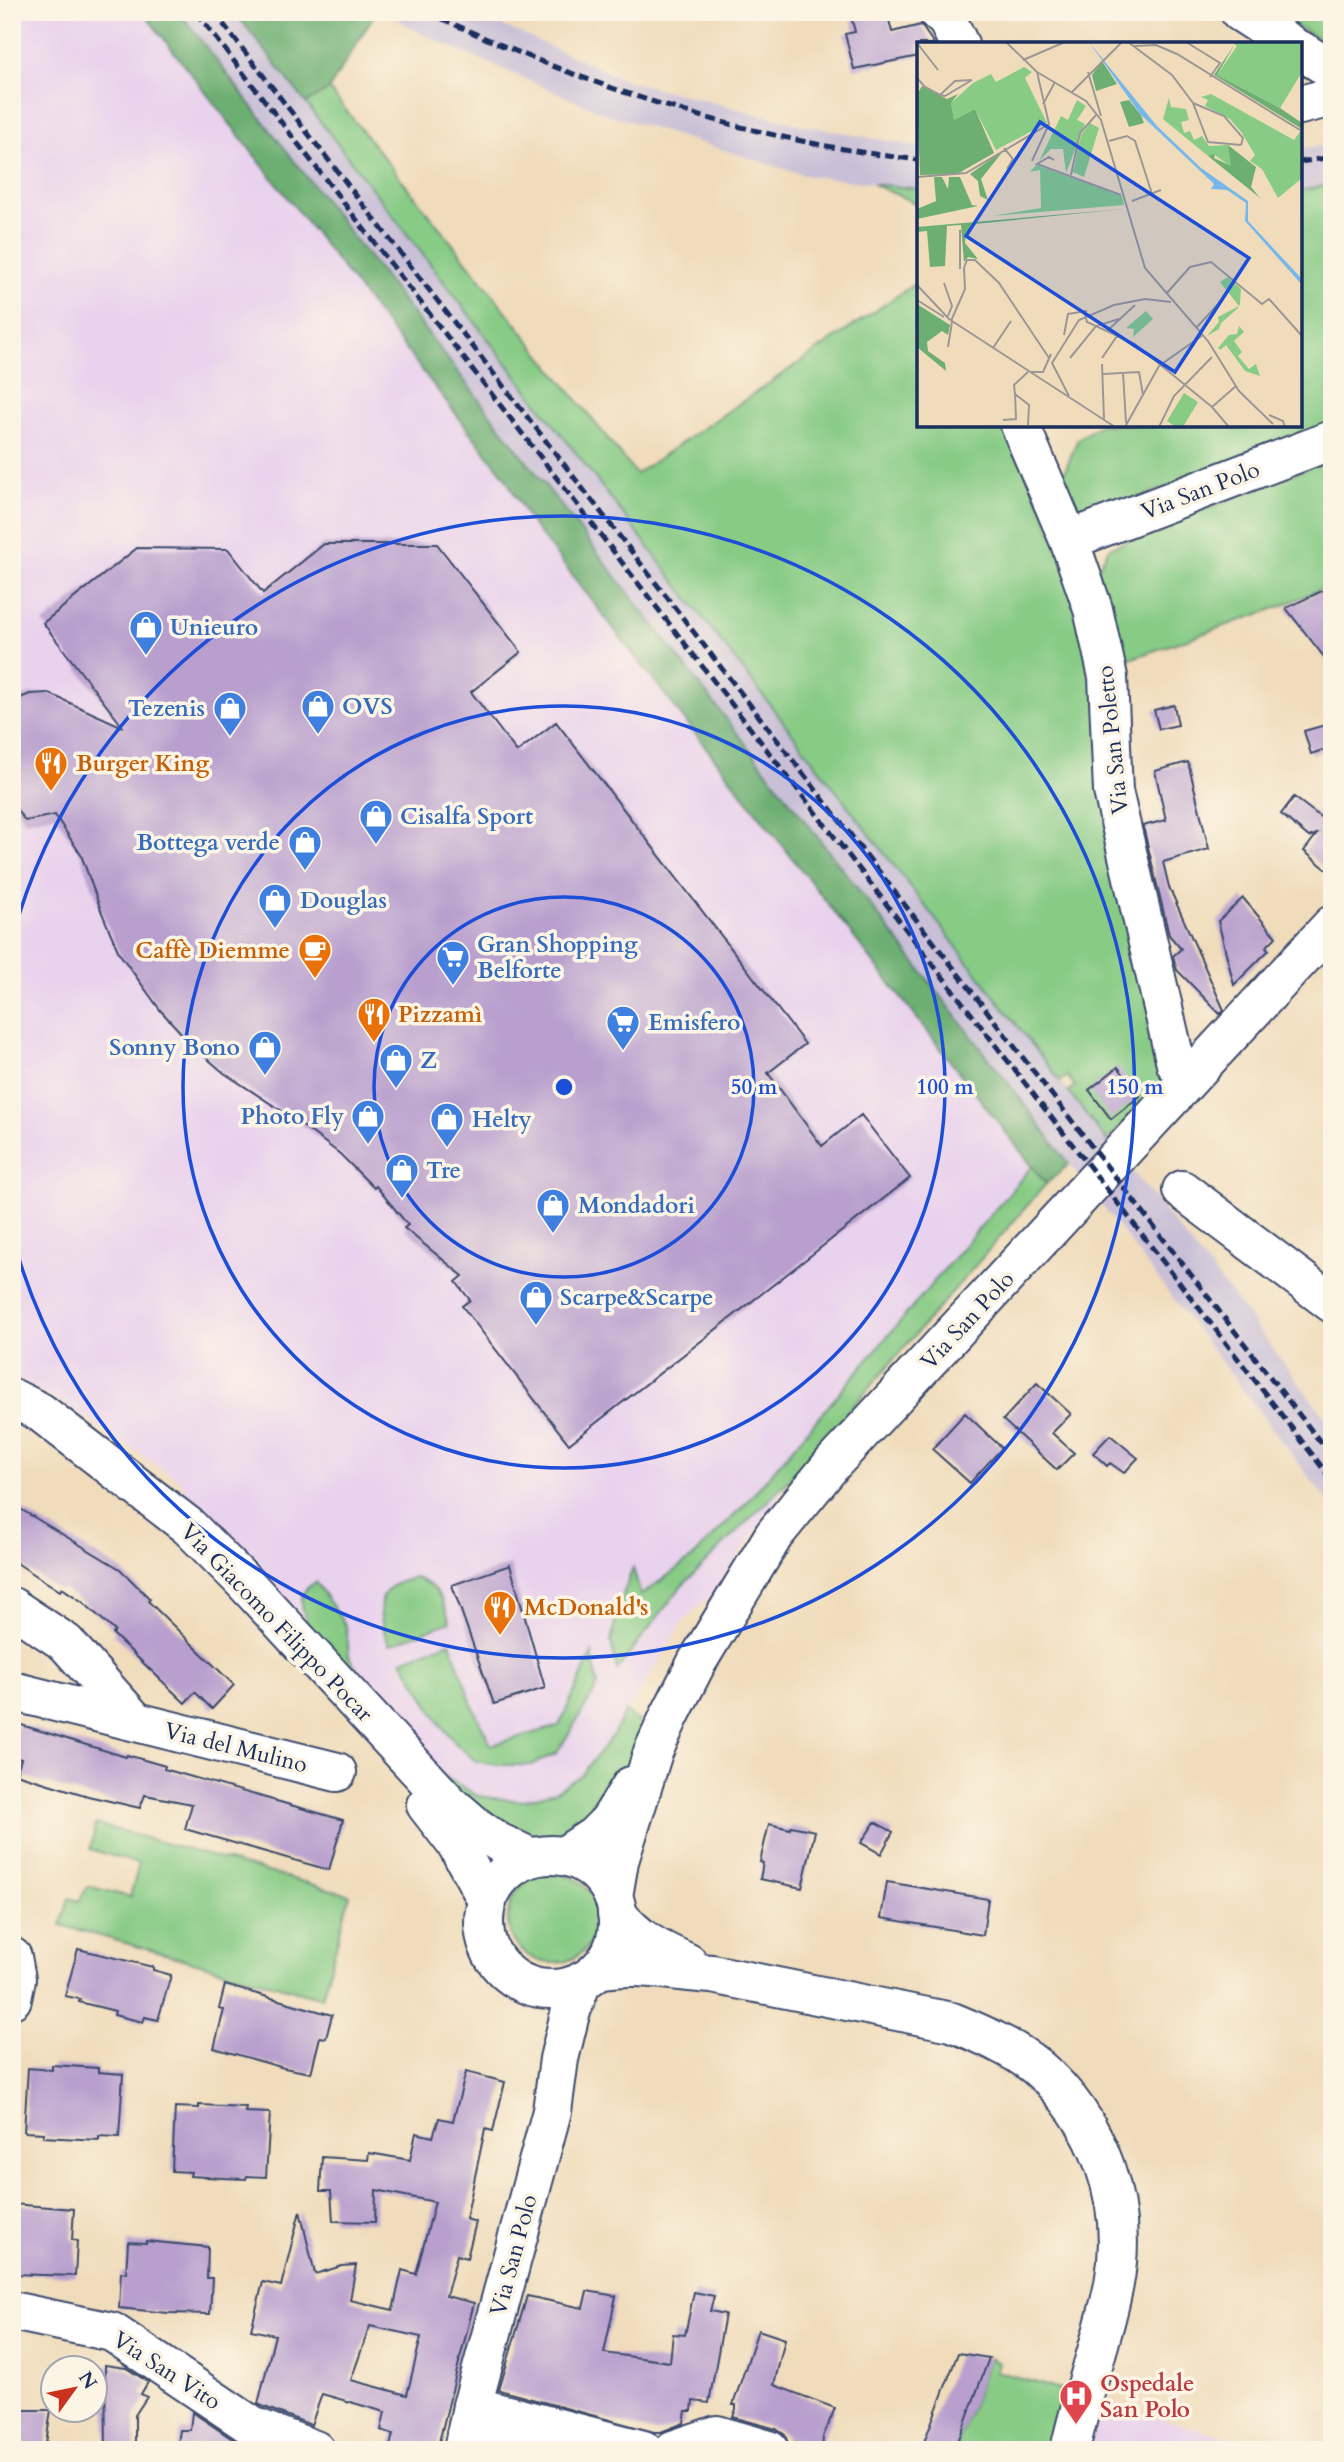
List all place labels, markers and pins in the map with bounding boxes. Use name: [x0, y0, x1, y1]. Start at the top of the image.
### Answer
shop icon: Unieuro: [127, 608, 165, 657]
place label: Unieuro: [170, 612, 258, 643]
shop icon: OVS: [299, 687, 337, 736]
shop icon: Tezenis: [211, 689, 249, 738]
place label: OVS: [342, 691, 393, 722]
place label: Tezenis: [128, 693, 205, 724]
restaurant icon: Burger King: [32, 744, 70, 793]
place label: Burger King: [76, 748, 209, 779]
shop icon: Cisalfa Sport: [357, 797, 395, 846]
place label: Cisalfa Sport: [400, 801, 533, 832]
shop icon: Bottega verde: [286, 823, 324, 872]
place label: Bottega verde: [136, 827, 280, 858]
shop icon: Douglas: [256, 881, 294, 930]
place label: Douglas: [300, 885, 387, 916]
place label: Gran Shopping Belforte: [477, 929, 638, 986]
cafe icon: Caffè Diemme: [296, 931, 334, 980]
place label: Caffè Diemme: [135, 935, 290, 966]
supermarket icon: Gran Shopping Belforte: [434, 938, 472, 987]
restaurant icon: Pizzamì: [355, 995, 393, 1044]
place label: Pizzamì: [398, 999, 482, 1030]
supermarket icon: Emisfero: [604, 1003, 642, 1052]
place label: Emisfero: [648, 1007, 740, 1038]
shop icon: Sonny Bono: [246, 1028, 284, 1077]
place label: Sonny Bono: [109, 1032, 240, 1063]
shop icon: Z: [377, 1041, 415, 1090]
place label: Z: [420, 1045, 437, 1076]
centre of rings: [552, 1075, 576, 1099]
shop icon: Photo Fly: [349, 1097, 387, 1146]
shop icon: Helty: [428, 1100, 466, 1149]
place label: Photo Fly: [240, 1101, 344, 1132]
place label: Helty: [472, 1104, 532, 1135]
shop icon: Tre: [383, 1151, 421, 1200]
place label: Tre: [426, 1155, 461, 1186]
shop icon: Mondadori: [534, 1186, 572, 1235]
place label: Mondadori: [578, 1190, 695, 1221]
shop icon: Scarpe&Scarpe: [517, 1278, 555, 1327]
place label: Scarpe&Scarpe: [560, 1282, 713, 1313]
restaurant icon: McDonald's: [481, 1588, 519, 1637]
place label: McDonald's: [524, 1592, 648, 1623]
place label: Ospedale San Polo: [1100, 2368, 1194, 2425]
hospital icon: Ospedale San Polo: [1057, 2377, 1095, 2426]

